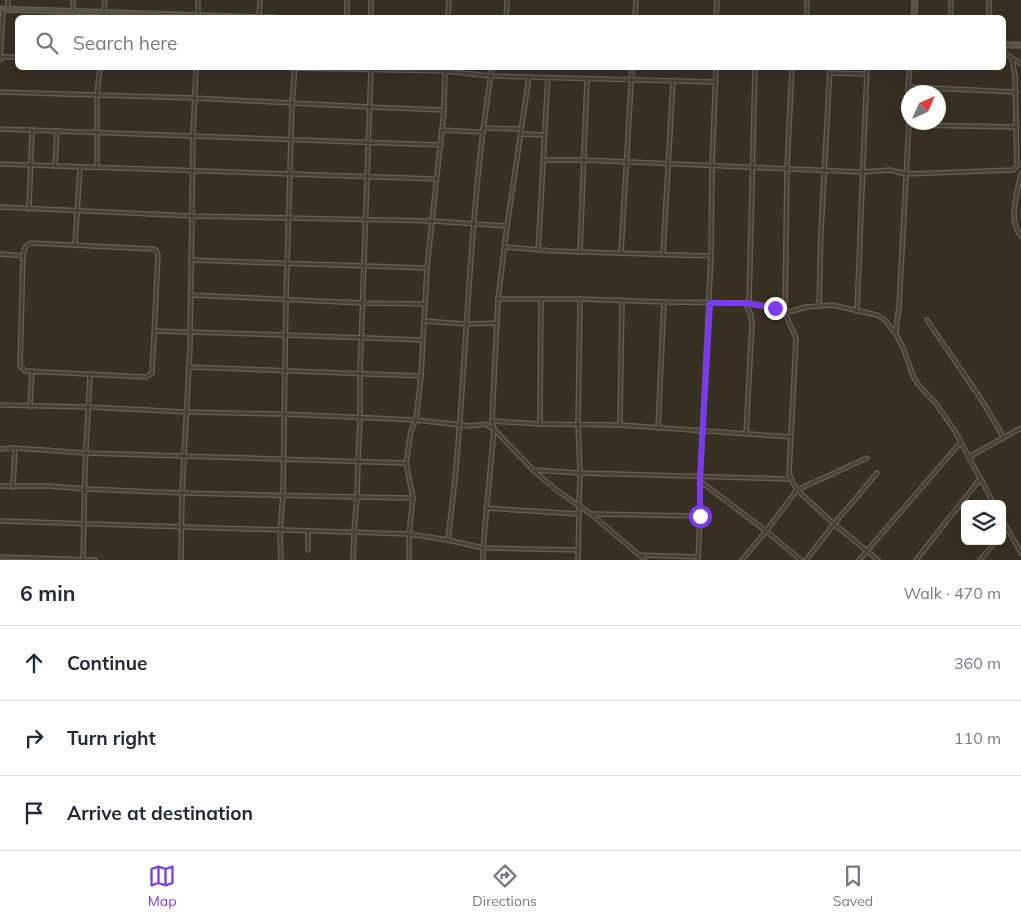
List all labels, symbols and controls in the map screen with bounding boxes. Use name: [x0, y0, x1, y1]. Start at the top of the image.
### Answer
search box: [15, 15, 1006, 70]
icon: search: [33, 29, 61, 57]
text: Search here: [73, 31, 177, 55]
north arrow: [901, 85, 946, 130]
route end: [764, 297, 787, 320]
map controls: [961, 500, 1006, 545]
button: layers: [961, 500, 1006, 545]
route start: [689, 505, 712, 528]
text: 6 min: [20, 580, 75, 606]
text: Walk · 470 m: [903, 583, 1001, 603]
icon: ahead: [20, 649, 48, 677]
text: Continue: [67, 651, 147, 675]
text: 360 m: [954, 653, 1001, 673]
icon: right: [20, 724, 48, 752]
text: Turn right: [67, 726, 156, 750]
text: 110 m: [954, 728, 1001, 748]
icon: arrive: [20, 799, 48, 827]
text: Arrive at destination: [67, 801, 253, 825]
tab: Map: [148, 862, 177, 910]
tab: Directions: [472, 862, 537, 910]
tab: Saved: [833, 862, 873, 910]

